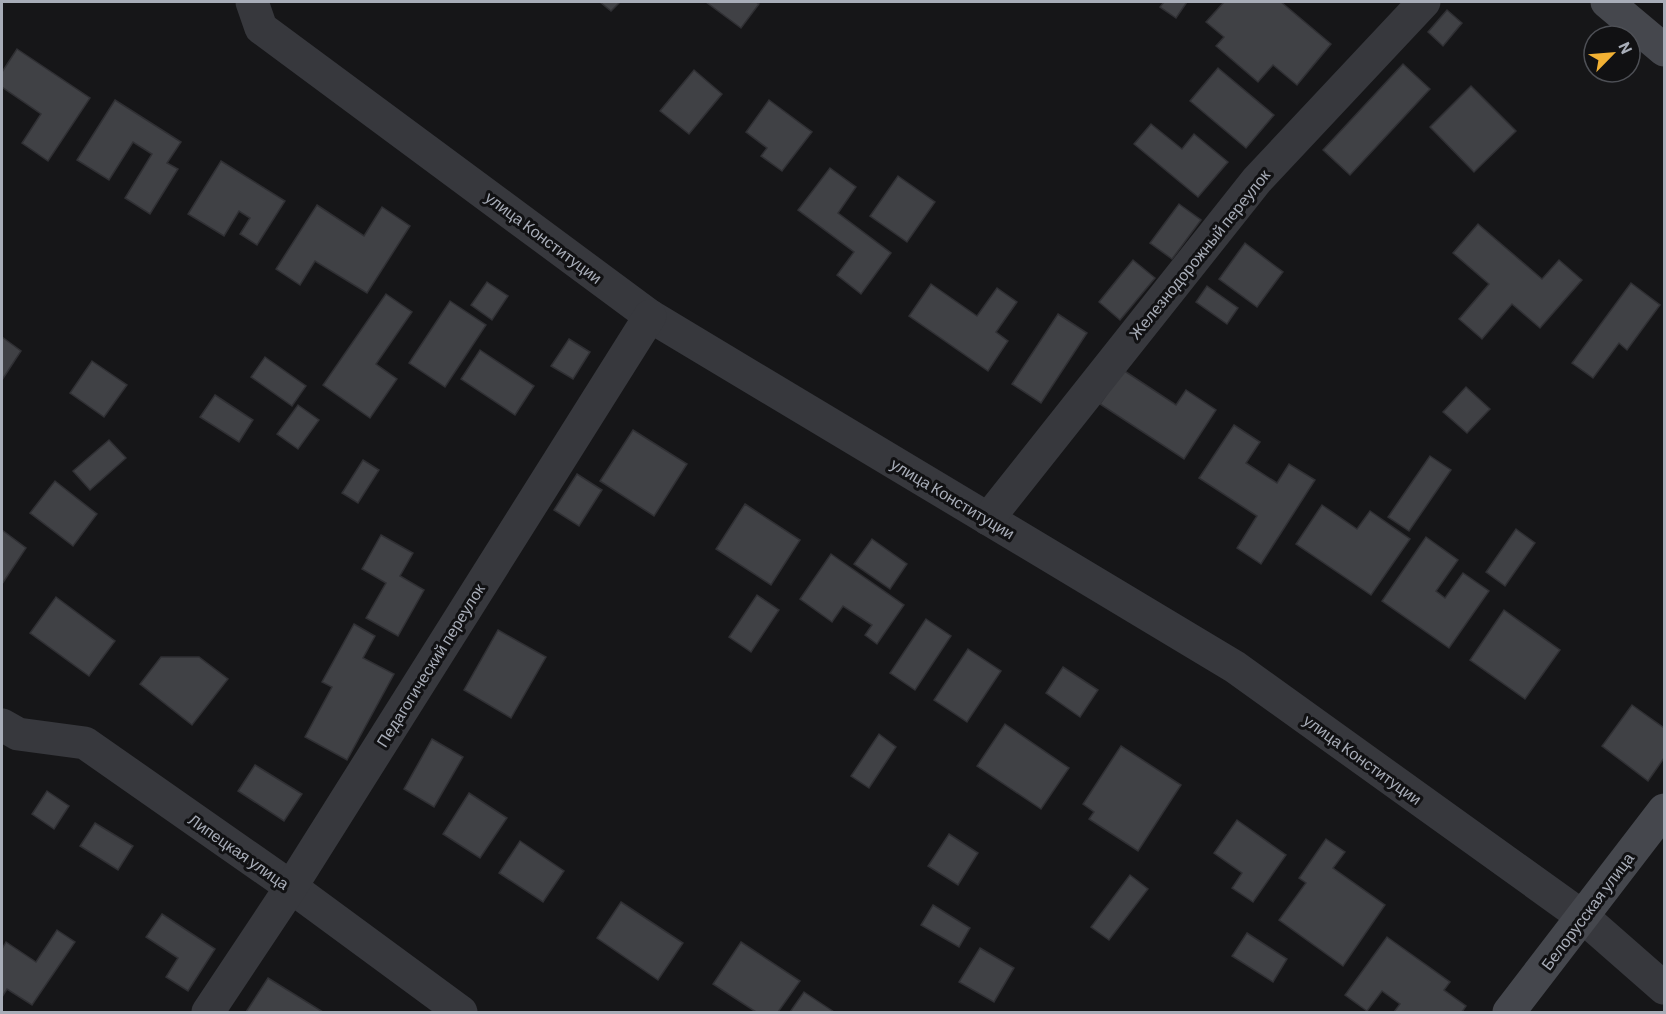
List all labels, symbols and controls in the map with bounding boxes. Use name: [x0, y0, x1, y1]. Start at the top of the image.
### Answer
north arrow: [1582, 24, 1642, 84]
text: N: [1615, 39, 1637, 56]
street label: Железнодорожный переулок: [1125, 165, 1274, 343]
street label: улица Конституции: [482, 187, 606, 287]
street label: улица Конституции: [888, 454, 1018, 542]
street label: Педагогический переулок: [372, 579, 489, 750]
street label: улица Конституции: [1300, 710, 1426, 808]
street label: Липецкая улица: [185, 809, 293, 893]
street label: Белорусская улица: [1537, 849, 1637, 973]

